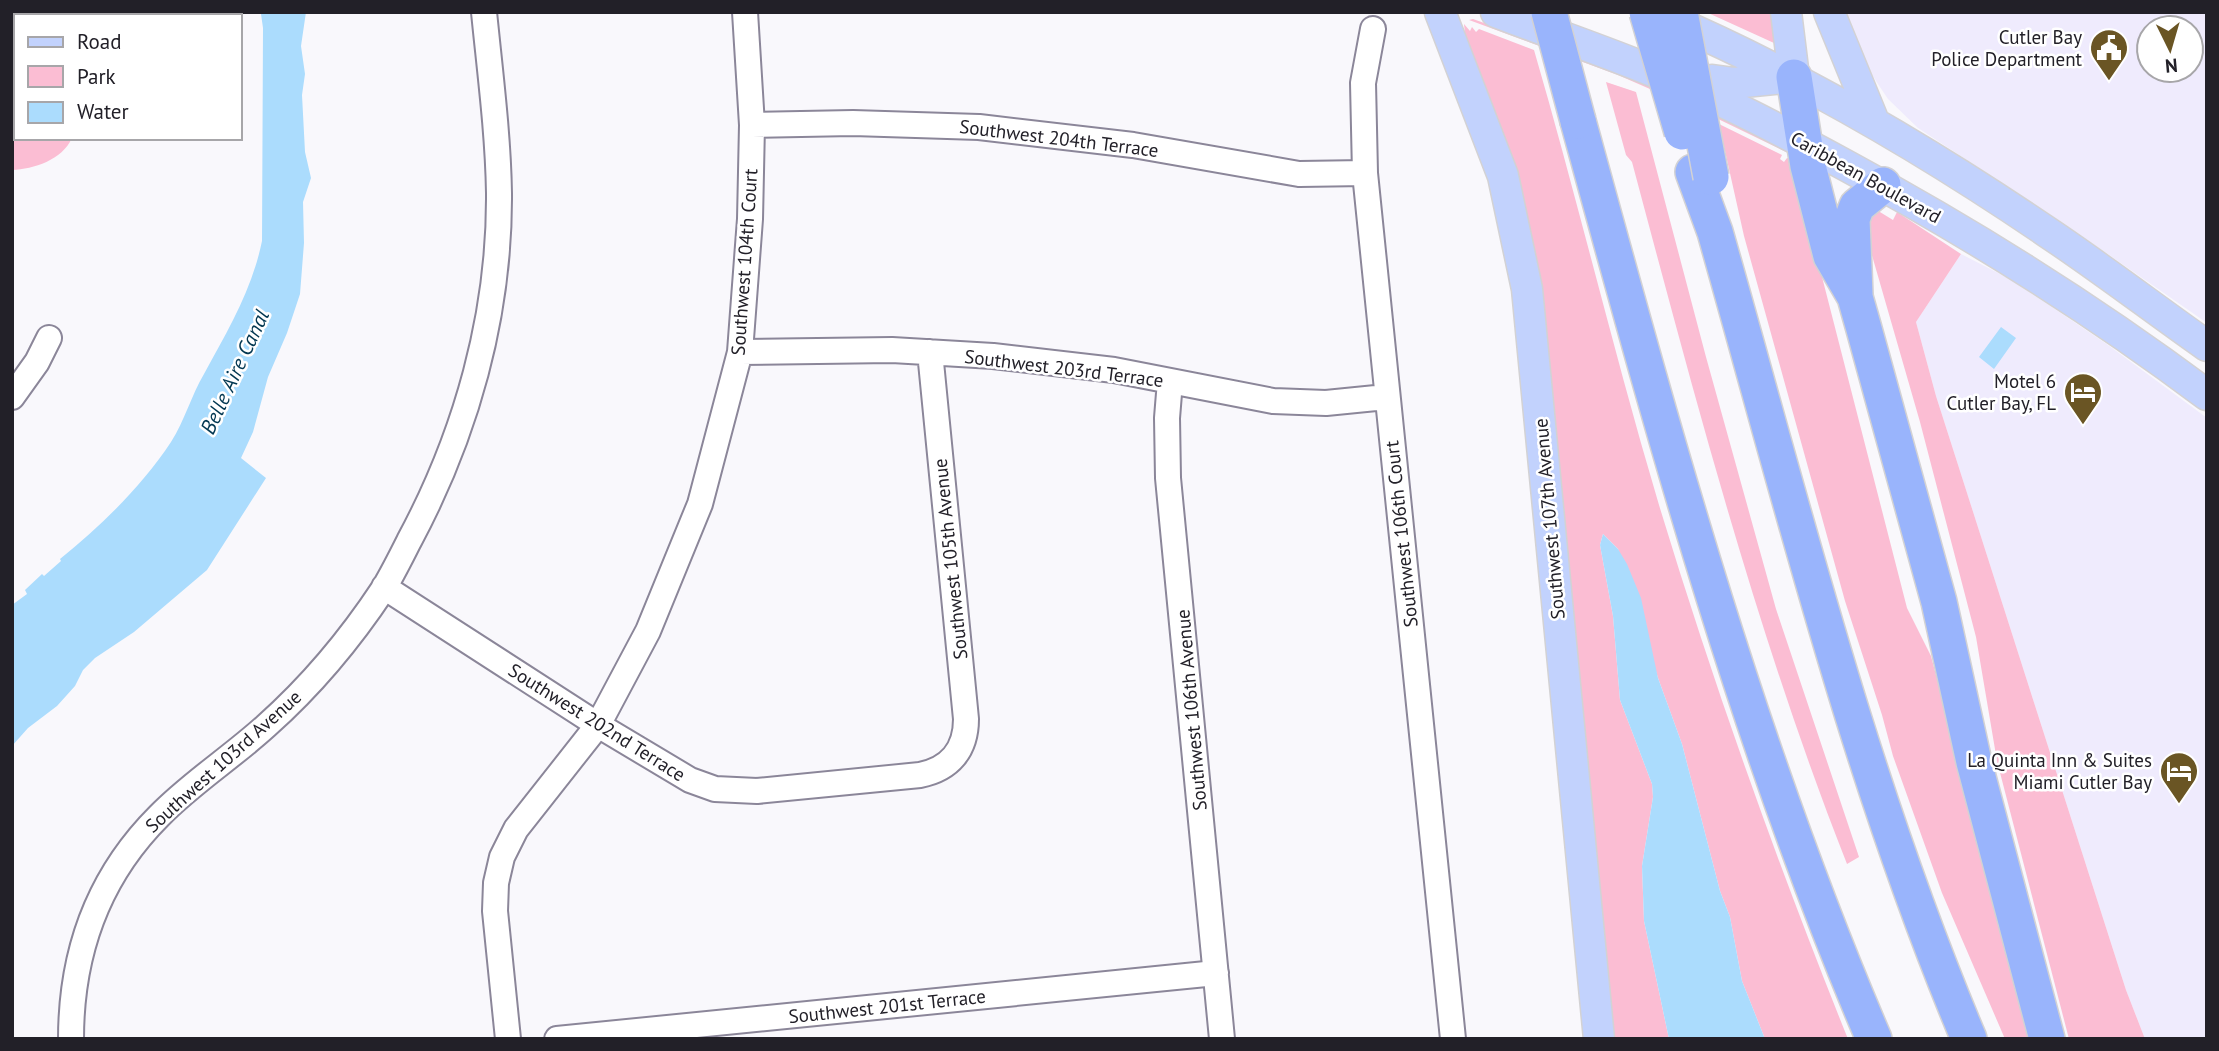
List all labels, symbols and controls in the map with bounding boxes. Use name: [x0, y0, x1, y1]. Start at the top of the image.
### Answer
legend: [14, 14, 242, 140]
north arrow: [2135, 14, 2205, 84]
place label: Cutler Bay Police Department: [1931, 25, 2083, 71]
public building icon: Cutler Bay Police Department: [2088, 27, 2130, 82]
text: Road: [77, 28, 121, 55]
text: N: [2164, 53, 2179, 78]
text: Park: [77, 63, 116, 90]
text: Water: [77, 98, 129, 125]
street label: Southwest 204th Terrace: [958, 114, 1160, 162]
street label: Caribbean Boulevard: [1787, 126, 1945, 228]
street label: Southwest 104th Court: [725, 167, 763, 356]
water label: Belle Aire Canal: [194, 305, 275, 438]
street label: Southwest 203rd Terrace: [963, 344, 1165, 392]
place label: Motel 6 Cutler Bay, FL: [1947, 369, 2056, 415]
hotel icon: Motel 6 Cutler Bay, FL: [2062, 371, 2104, 426]
street label: Southwest 107th Avenue: [1528, 418, 1570, 620]
street label: Southwest 106th Court: [1379, 439, 1423, 628]
street label: Southwest 105th Avenue: [928, 457, 972, 661]
street label: Southwest 106th Avenue: [1170, 608, 1212, 812]
street label: Southwest 202nd Terrace: [504, 658, 690, 786]
street label: Southwest 103rd Avenue: [140, 685, 306, 837]
place label: La Quinta Inn & Suites Miami Cutler Bay: [1967, 748, 2152, 794]
hotel icon: La Quinta Inn & Suites Miami Cutler Bay: [2158, 750, 2200, 805]
street label: Southwest 201st Terrace: [787, 984, 987, 1028]

